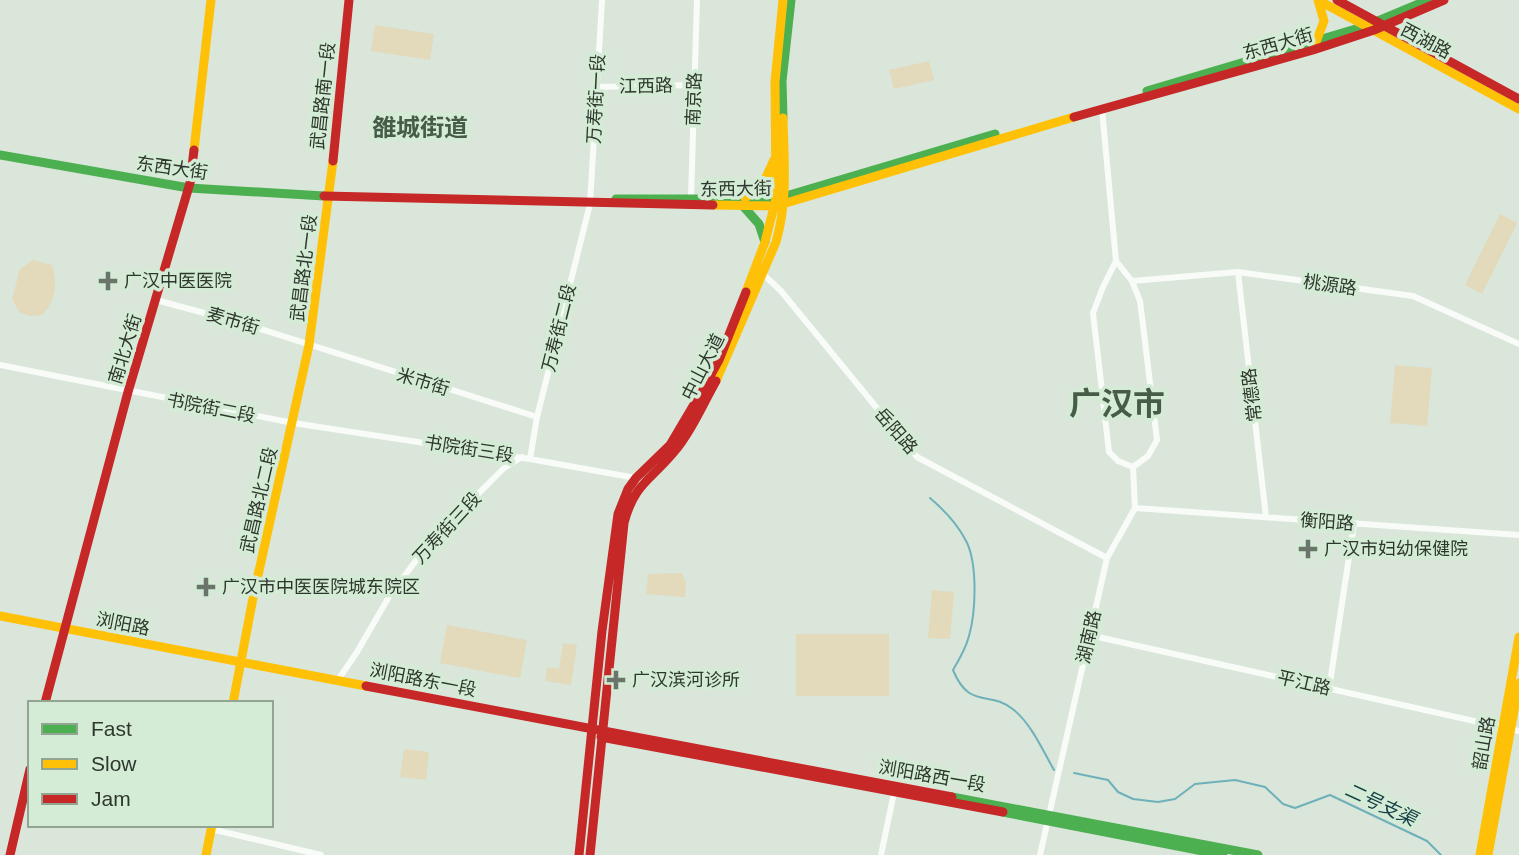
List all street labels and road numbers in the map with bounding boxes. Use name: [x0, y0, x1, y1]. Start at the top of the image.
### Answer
street label: 西湖路: [1397, 19, 1455, 63]
street label: 东西大街: [1241, 24, 1315, 64]
street label: 武昌路南一段: [307, 41, 339, 151]
street label: 万寿街一段: [584, 54, 608, 144]
street label: 南京路: [683, 72, 705, 126]
street label: 江西路: [619, 76, 673, 96]
street label: 东西大街: [135, 153, 209, 183]
street label: 东西大街: [700, 178, 772, 200]
street label: 武昌路北一段: [287, 213, 321, 323]
street label: 桃源路: [1302, 271, 1358, 299]
street label: 万寿街二段: [538, 282, 580, 374]
street label: 麦市街: [204, 304, 262, 338]
street label: 南北大街: [105, 312, 145, 386]
street label: 中山大道: [678, 330, 728, 404]
street label: 米市街: [394, 365, 452, 399]
street label: 常德路: [1239, 367, 1265, 423]
street label: 书院街二段: [165, 390, 257, 426]
street label: 岳阳路: [871, 404, 921, 458]
street label: 书院街三段: [423, 432, 515, 466]
street label: 武昌路北二段: [237, 445, 281, 555]
street label: 万寿街三段: [409, 488, 485, 568]
street label: 衡阳路: [1299, 510, 1355, 534]
street label: 湖南路: [1073, 608, 1105, 666]
street label: 浏阳路: [95, 609, 151, 639]
street label: 浏阳路东一段: [368, 660, 478, 700]
street label: 平江路: [1275, 667, 1333, 699]
street label: 韶山路: [1469, 715, 1499, 771]
street label: 浏阳路西一段: [877, 757, 987, 795]

